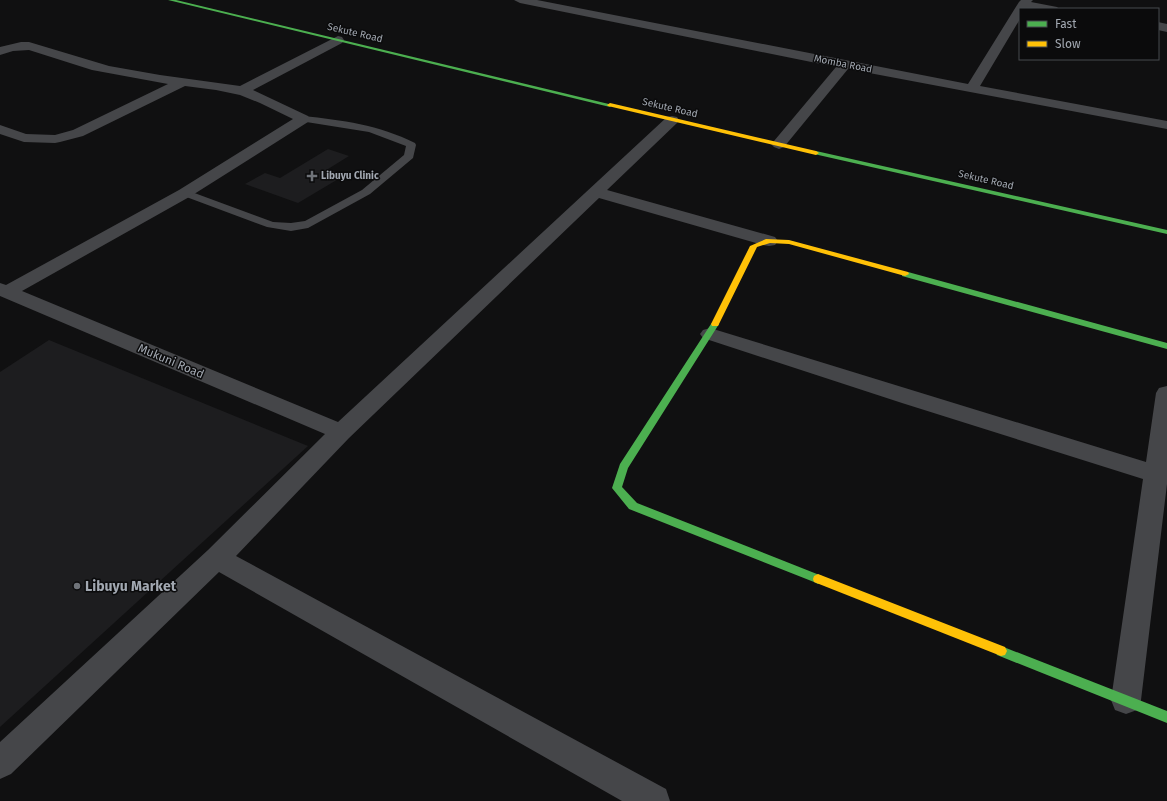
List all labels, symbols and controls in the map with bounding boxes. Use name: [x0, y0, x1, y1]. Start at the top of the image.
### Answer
legend: [1019, 8, 1159, 60]
text: Fast: [1055, 17, 1077, 31]
street label: Sekute Road: [326, 21, 384, 45]
text: Slow: [1055, 37, 1081, 51]
street label: Momba Road: [813, 52, 873, 76]
street label: Sekute Road: [641, 96, 699, 120]
street label: Sekute Road: [957, 168, 1015, 192]
marker: Libuyu Clinic: [306, 170, 318, 182]
place label: Libuyu Clinic: [321, 170, 379, 182]
street label: Mukuni Road: [136, 341, 206, 381]
place label: Libuyu Market: [85, 578, 177, 595]
marker: Libuyu Market: [72, 581, 82, 591]

